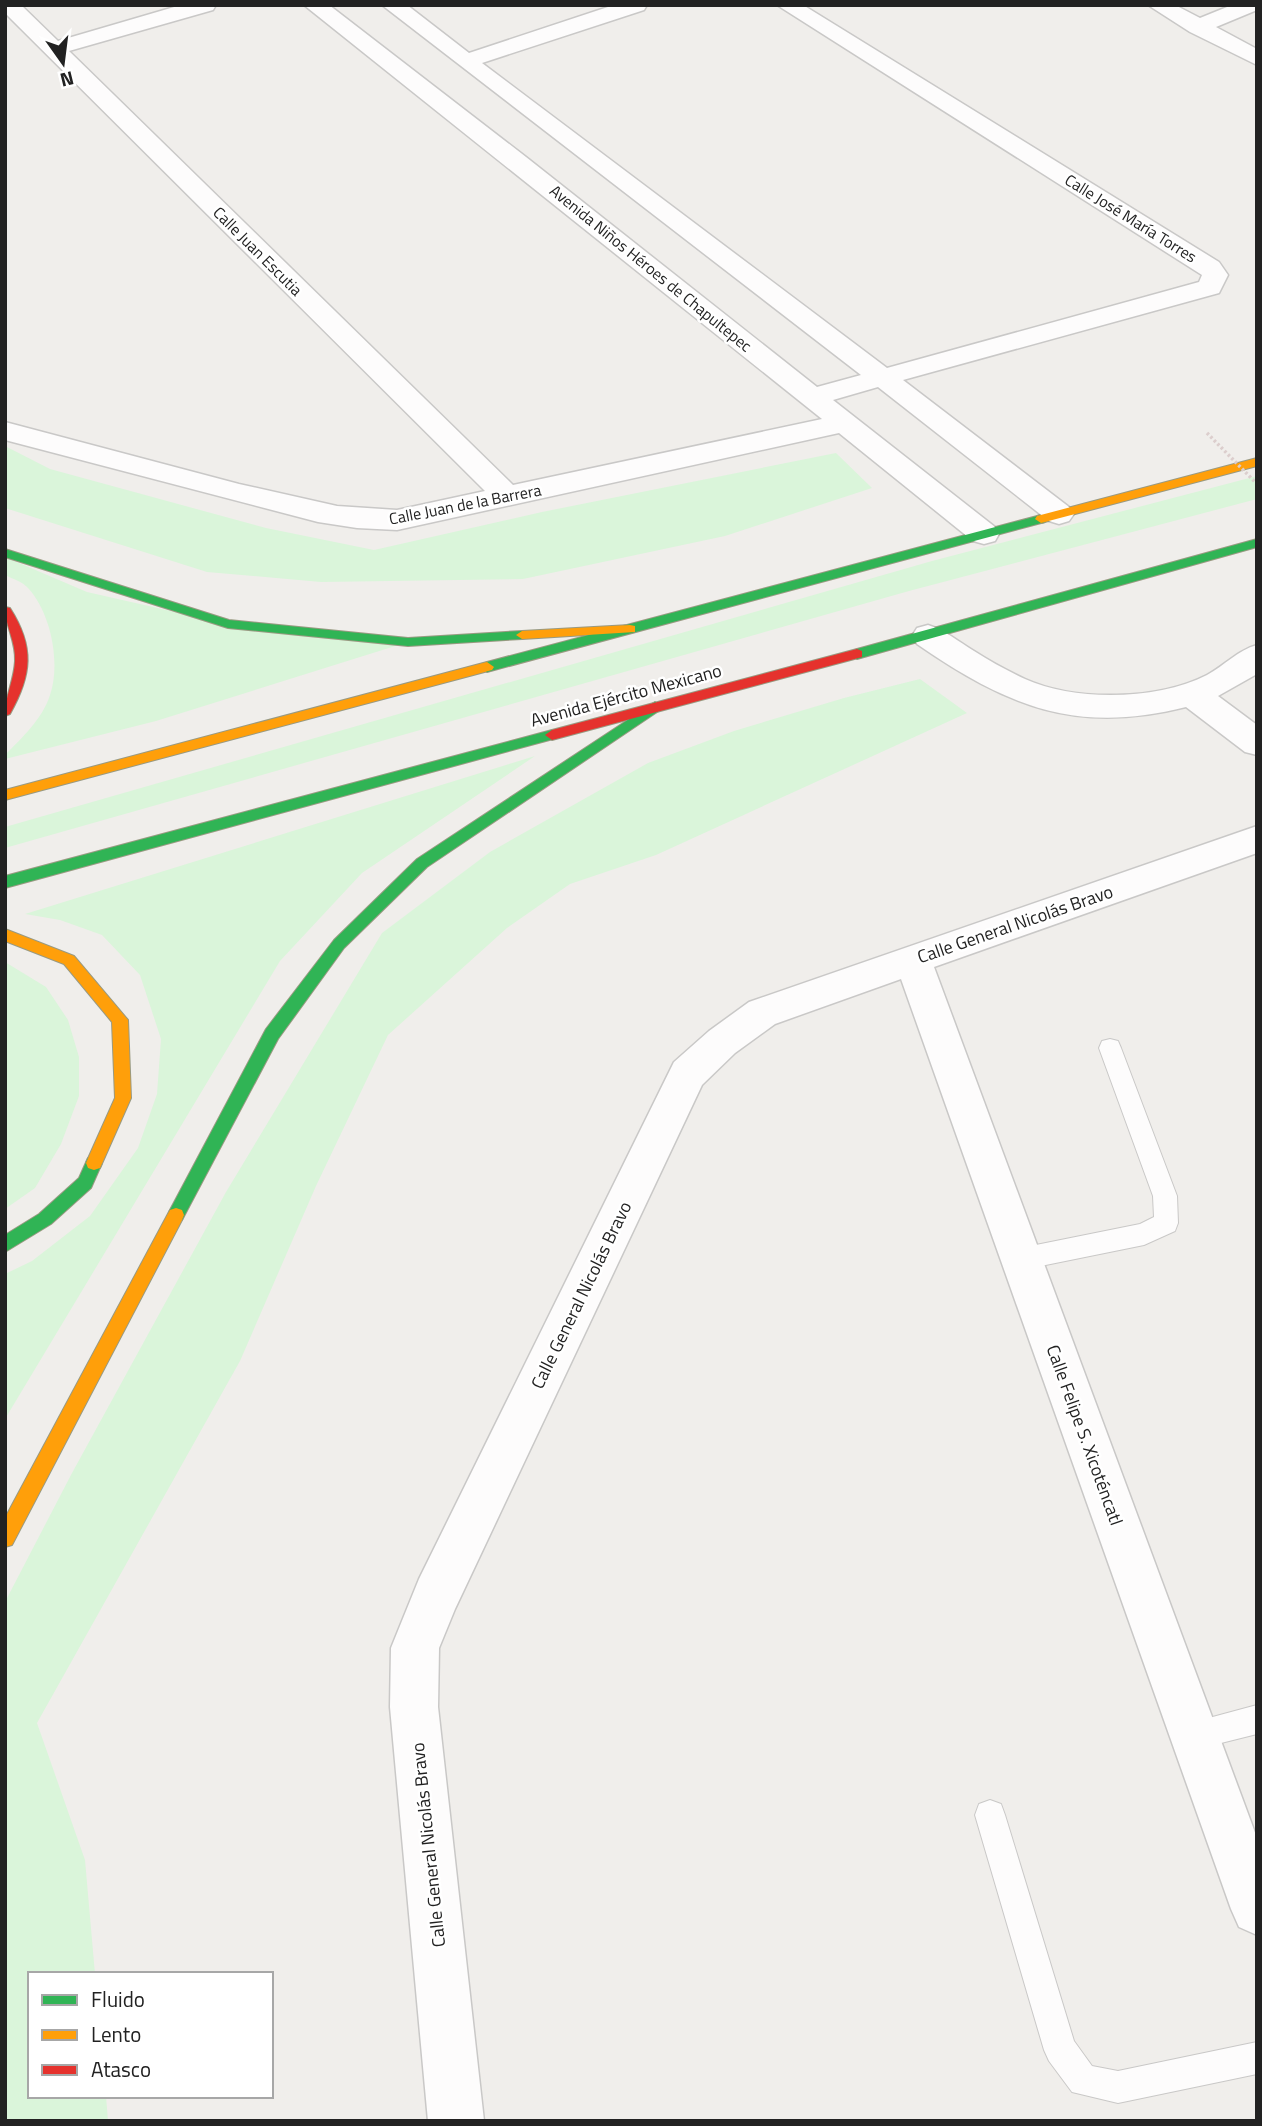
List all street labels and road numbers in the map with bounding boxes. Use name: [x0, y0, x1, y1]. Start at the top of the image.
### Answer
street label: Calle José María Torres: [1060, 168, 1202, 268]
street label: Avenida Niños Héroes de Chapultepec: [545, 179, 757, 357]
street label: Calle Juan Escutia: [208, 201, 308, 301]
street label: Calle Juan de la Barrera: [387, 477, 543, 531]
street label: Avenida Ejército Mexicano: [527, 656, 725, 734]
street label: Calle General Nicolás Bravo: [913, 878, 1117, 970]
street label: Calle General Nicolás Bravo: [524, 1197, 638, 1393]
street label: Calle Felipe S. Xicoténcatl: [1040, 1341, 1130, 1529]
street label: Calle General Nicolás Bravo: [404, 1741, 452, 1949]

